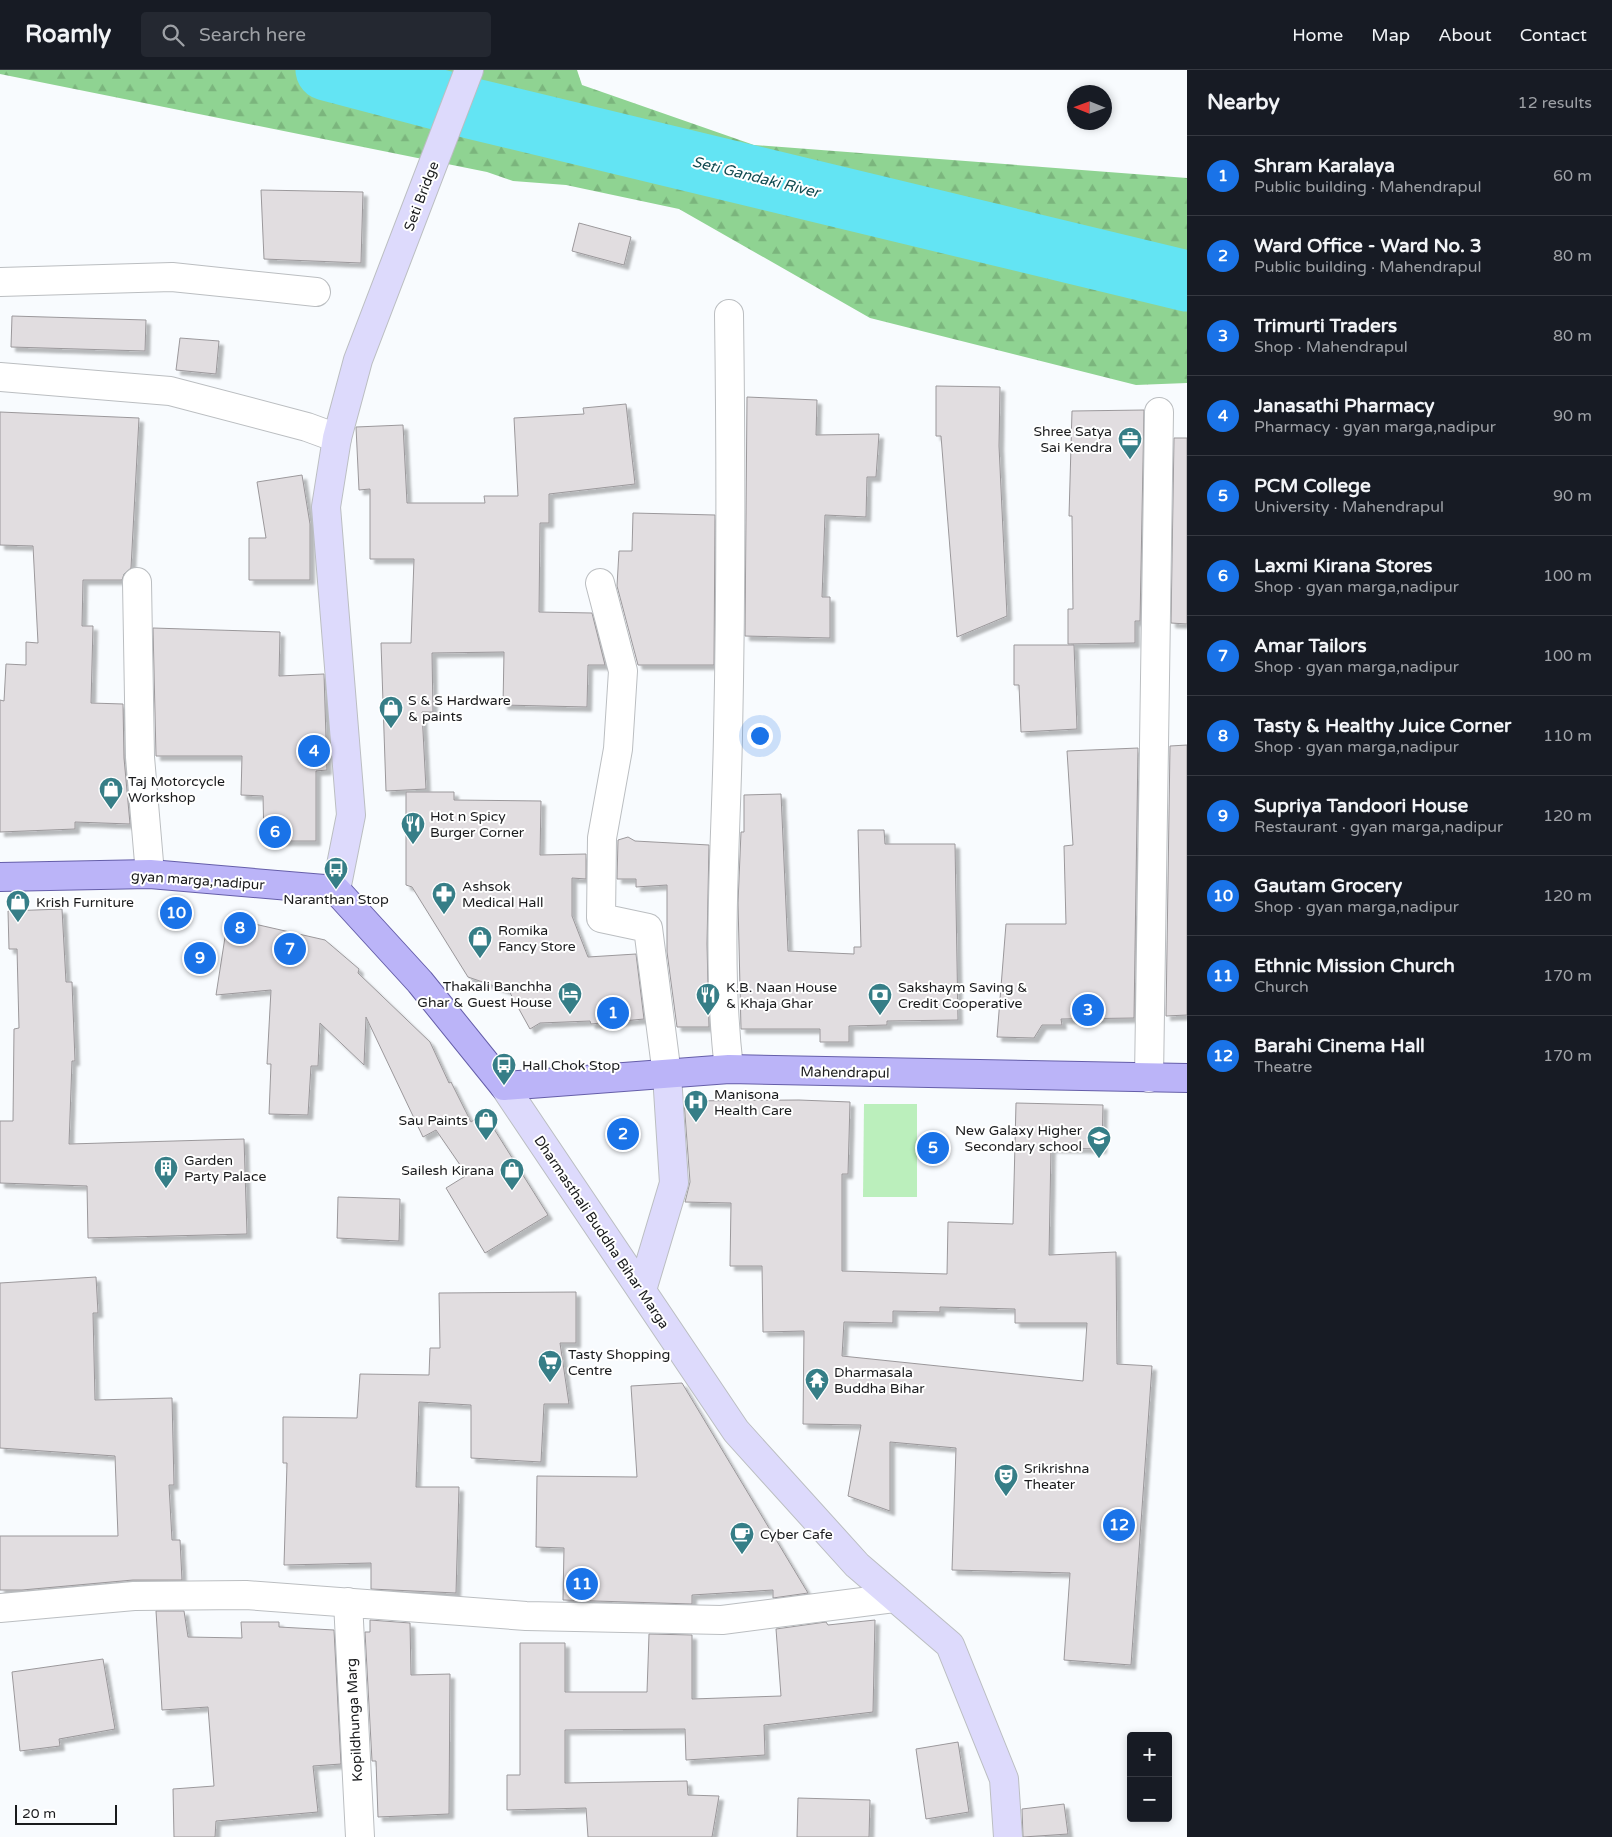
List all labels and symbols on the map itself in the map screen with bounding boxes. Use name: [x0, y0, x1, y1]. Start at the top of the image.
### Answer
north arrow: [1067, 85, 1112, 130]
water label: Seti Gandaki River: [691, 153, 824, 202]
street label: Seti Bridge: [400, 159, 443, 233]
place label: Shree Satya Sai Kendra: [1033, 423, 1112, 456]
office icon: Shree Satya Sai Kendra: [1117, 426, 1143, 460]
place label: S & S Hardware & paints: [408, 692, 511, 725]
shop icon: S & S Hardware & paints: [378, 695, 404, 729]
your location: [747, 723, 773, 749]
pin: 4: [298, 732, 330, 770]
place label: Taj Motorcycle Workshop: [128, 773, 225, 806]
shop icon: Taj Motorcycle Workshop: [98, 776, 124, 810]
place label: Hot n Spicy Burger Corner: [430, 808, 525, 841]
restaurant icon: Hot n Spicy Burger Corner: [400, 811, 426, 845]
pin: 6: [259, 813, 291, 851]
bus stop icon: Naranthan Stop: [323, 856, 349, 890]
street label: gyan marga,nadipur: [131, 867, 266, 894]
place label: Ashsok Medical Hall: [462, 878, 543, 911]
pharmacy icon: Ashsok Medical Hall: [431, 881, 457, 915]
shop icon: Krish Furniture: [5, 889, 31, 923]
place label: Naranthan Stop: [283, 891, 389, 908]
place label: Krish Furniture: [36, 894, 134, 911]
pin: 10: [160, 894, 192, 932]
pin: 8: [224, 909, 256, 947]
place label: Romika Fancy Store: [498, 922, 576, 955]
shop icon: Romika Fancy Store: [467, 925, 493, 959]
pin: 7: [274, 930, 306, 968]
pin: 9: [184, 939, 216, 977]
place label: Thakali Banchha Ghar & Guest House: [417, 978, 552, 1011]
place label: K.B. Naan House & Khaja Ghar: [726, 979, 837, 1012]
place label: Sakshaym Saving & Credit Cooperative: [898, 979, 1028, 1012]
hotel icon: Thakali Banchha Ghar & Guest House: [557, 981, 583, 1015]
restaurant icon: K.B. Naan House & Khaja Ghar: [695, 982, 721, 1016]
bank icon: Sakshaym Saving & Credit Cooperative: [867, 982, 893, 1016]
pin: 3: [1072, 991, 1104, 1029]
pin: 1: [597, 994, 629, 1032]
bus stop icon: Hall Chok Stop: [491, 1052, 517, 1086]
place label: Hall Chok Stop: [522, 1057, 620, 1074]
street label: Mahendrapul: [800, 1063, 890, 1082]
place label: Manisona Health Care: [714, 1086, 792, 1119]
hospital icon: Manisona Health Care: [683, 1089, 709, 1123]
shop icon: Sau Paints: [473, 1107, 499, 1141]
place label: Sau Paints: [399, 1112, 468, 1129]
pin: 2: [607, 1115, 639, 1153]
place label: New Galaxy Higher Secondary school: [955, 1122, 1083, 1155]
school or university icon: New Galaxy Higher Secondary school: [1086, 1125, 1112, 1159]
pin: 5: [917, 1129, 949, 1167]
street label: Dharmasthali Buddha Bihar Marga: [530, 1132, 673, 1332]
place label: Garden Party Palace: [184, 1152, 266, 1185]
building icon: Garden Party Palace: [153, 1155, 179, 1189]
shop icon: Sailesh Kirana: [499, 1157, 525, 1191]
place label: Sailesh Kirana: [401, 1162, 494, 1179]
place label: Tasty Shopping Centre: [568, 1346, 670, 1379]
supermarket icon: Tasty Shopping Centre: [537, 1349, 563, 1383]
place label: Dharmasala Buddha Bihar: [834, 1364, 925, 1397]
temple icon: Dharmasala Buddha Bihar: [804, 1367, 830, 1401]
place label: Srikrishna Theater: [1024, 1460, 1089, 1493]
theatre icon: Srikrishna Theater: [993, 1463, 1019, 1497]
pin: 12: [1103, 1506, 1135, 1544]
cafe icon: Cyber Cafe: [729, 1521, 755, 1555]
place label: Cyber Cafe: [760, 1526, 833, 1543]
pin: 11: [566, 1565, 598, 1603]
street label: Kopildhunga Marg: [343, 1658, 366, 1782]
scale bar: [15, 1802, 118, 1825]

